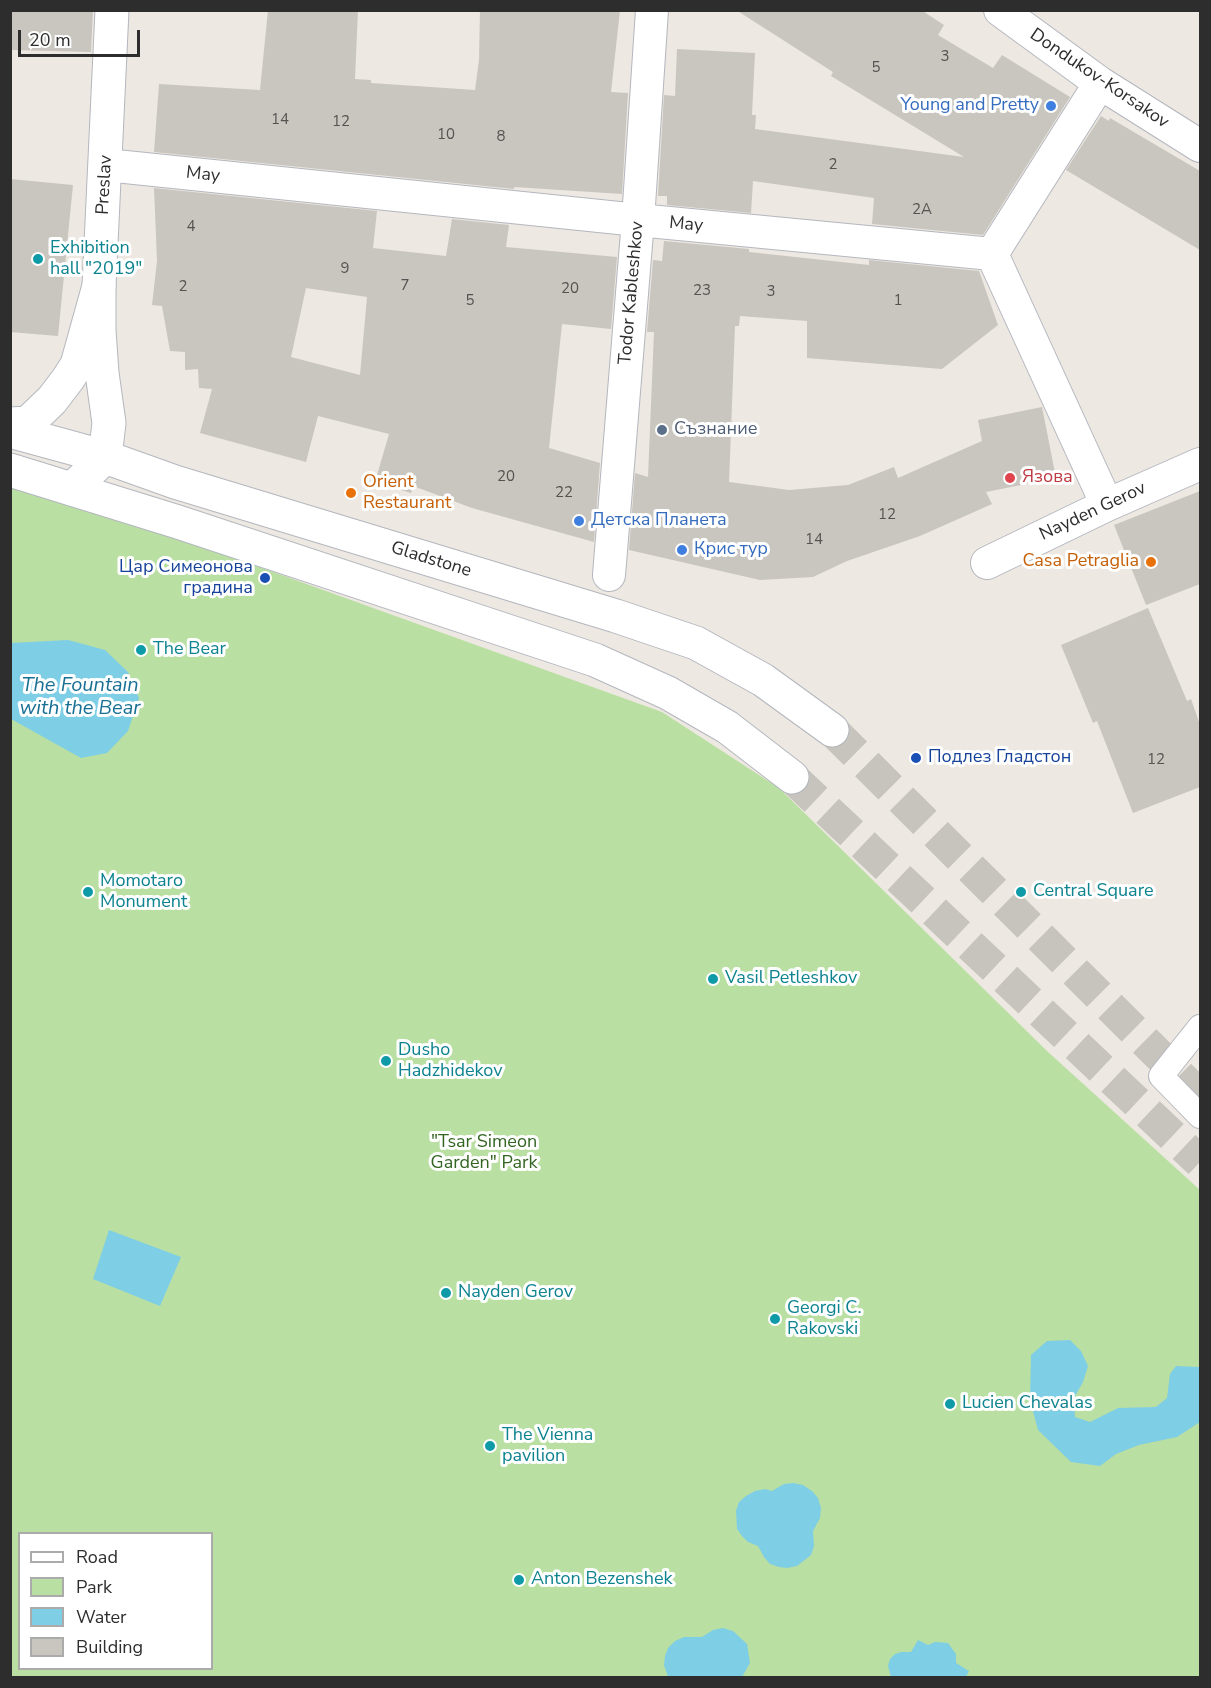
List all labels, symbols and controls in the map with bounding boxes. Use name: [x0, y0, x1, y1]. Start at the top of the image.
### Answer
scale bar: [21, 18, 142, 56]
street label: Dondukov-Korsakov: [1025, 24, 1173, 134]
text: 20 m: [29, 28, 71, 52]
house number: 3: [941, 48, 949, 66]
house number: 5: [872, 59, 880, 77]
place label: Young and Pretty: [900, 95, 1039, 117]
marker: Young and Pretty: [1044, 99, 1058, 113]
house number: 14: [271, 111, 289, 129]
house number: 12: [332, 113, 350, 131]
house number: 10: [437, 126, 455, 144]
house number: 8: [497, 128, 505, 146]
street label: Preslav: [93, 155, 117, 215]
house number: 2: [829, 156, 837, 174]
street label: May: [185, 162, 221, 188]
house number: 2А: [912, 201, 932, 219]
street label: May: [668, 213, 704, 237]
house number: 4: [187, 218, 195, 236]
street label: Todor Kableshkov: [615, 220, 649, 366]
place label: Exhibition hall "2019": [50, 238, 142, 280]
marker: Exhibition hall "2019": [31, 252, 45, 266]
house number: 9: [341, 260, 349, 278]
house number: 7: [401, 277, 409, 295]
house number: 2: [179, 278, 187, 296]
house number: 20: [561, 280, 579, 298]
house number: 23: [693, 282, 711, 300]
house number: 3: [767, 283, 775, 301]
house number: 5: [466, 292, 474, 310]
house number: 1: [894, 292, 902, 310]
place label: Съзнание: [674, 419, 757, 441]
marker: Съзнание: [655, 423, 669, 437]
place label: Язова: [1022, 467, 1073, 489]
house number: 20: [497, 468, 515, 486]
marker: Язова: [1003, 471, 1017, 485]
place label: Orient Restaurant: [363, 472, 451, 514]
street label: Nayden Gerov: [1036, 478, 1150, 546]
house number: 22: [555, 484, 573, 502]
marker: Orient Restaurant: [344, 486, 358, 500]
house number: 12: [878, 506, 896, 524]
place label: Детска Планета: [591, 510, 727, 532]
marker: Детска Планета: [572, 514, 586, 528]
house number: 14: [805, 531, 823, 549]
street label: Gladstone: [388, 538, 474, 582]
place label: Крис тур: [694, 539, 768, 561]
marker: Крис тур: [675, 543, 689, 557]
place label: Casa Petraglia: [1022, 551, 1139, 573]
marker: Casa Petraglia: [1144, 555, 1158, 569]
place label: Цар Симеонова градина: [119, 557, 253, 600]
marker: Цар Симеонова градина: [258, 571, 272, 585]
place label: The Bear: [153, 639, 226, 661]
marker: The Bear: [134, 643, 148, 657]
water label: The Fountain with the Bear: [19, 674, 141, 721]
place label: Подлез Гладстон: [928, 747, 1071, 769]
marker: Подлез Гладстон: [909, 751, 923, 765]
house number: 12: [1147, 751, 1165, 769]
place label: Momotaro Monument: [100, 871, 187, 914]
place label: Central Square: [1033, 881, 1154, 903]
marker: Momotaro Monument: [81, 885, 95, 899]
marker: Central Square: [1014, 885, 1028, 899]
place label: Vasil Petleshkov: [725, 968, 857, 990]
marker: Vasil Petleshkov: [706, 972, 720, 986]
place label: Dusho Hadzhidekov: [398, 1040, 502, 1082]
marker: Dusho Hadzhidekov: [379, 1054, 393, 1068]
park label: "Tsar Simeon Garden" Park: [431, 1132, 537, 1174]
place label: Nayden Gerov: [458, 1282, 573, 1304]
marker: Nayden Gerov: [439, 1286, 453, 1300]
place label: Georgi C. Rakovski: [787, 1298, 862, 1340]
marker: Georgi C. Rakovski: [768, 1312, 782, 1326]
place label: Lucien Chevalas: [962, 1393, 1093, 1415]
marker: Lucien Chevalas: [943, 1397, 957, 1411]
place label: The Vienna pavilion: [502, 1425, 593, 1468]
marker: The Vienna pavilion: [483, 1439, 497, 1453]
legend: [18, 1532, 213, 1670]
text: Road: [76, 1545, 118, 1569]
place label: Anton Bezenshek: [531, 1569, 673, 1591]
marker: Anton Bezenshek: [512, 1573, 526, 1587]
text: Park: [76, 1575, 112, 1599]
text: Water: [76, 1605, 127, 1629]
text: Building: [76, 1635, 143, 1659]

